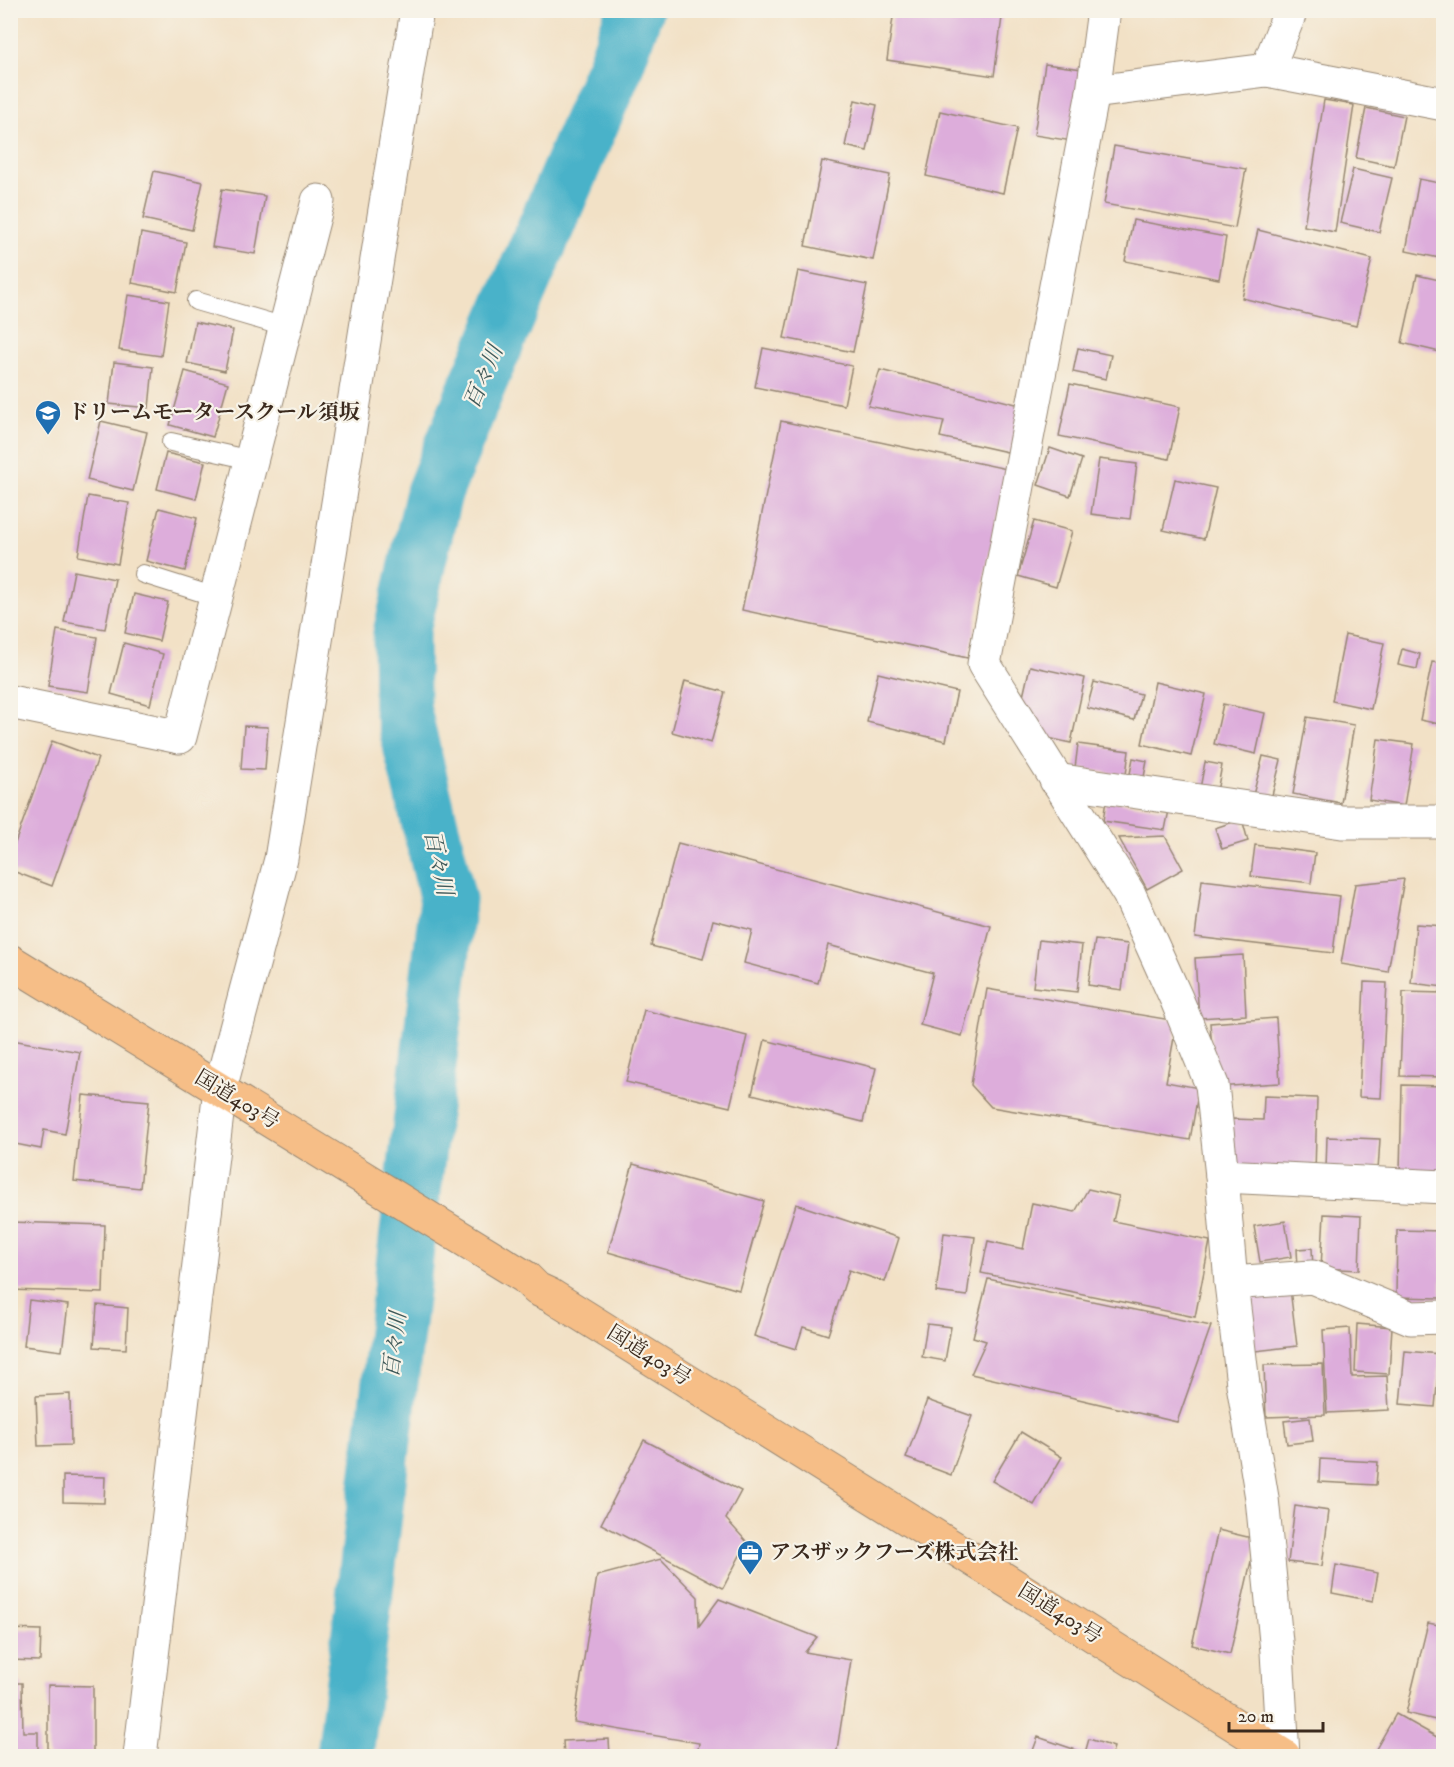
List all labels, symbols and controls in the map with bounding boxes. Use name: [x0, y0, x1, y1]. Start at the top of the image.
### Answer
water label: 百々川: [459, 340, 510, 413]
school or university icon: ドリームモータースクール須坂: [33, 398, 63, 436]
place label: ドリームモータースクール須坂: [68, 400, 360, 426]
water label: 百々川: [418, 828, 458, 900]
street label: 国道403号: [190, 1065, 284, 1135]
water label: 百々川: [378, 1309, 413, 1379]
street label: 国道403号: [602, 1320, 696, 1392]
office icon: アスザックフーズ株式会社: [735, 1538, 765, 1576]
place label: アスザックフーズ株式会社: [770, 1540, 1019, 1566]
street label: 国道403号: [1013, 1578, 1107, 1650]
scale bar: [1229, 1695, 1324, 1733]
text: 20 m: [1238, 1706, 1274, 1728]

